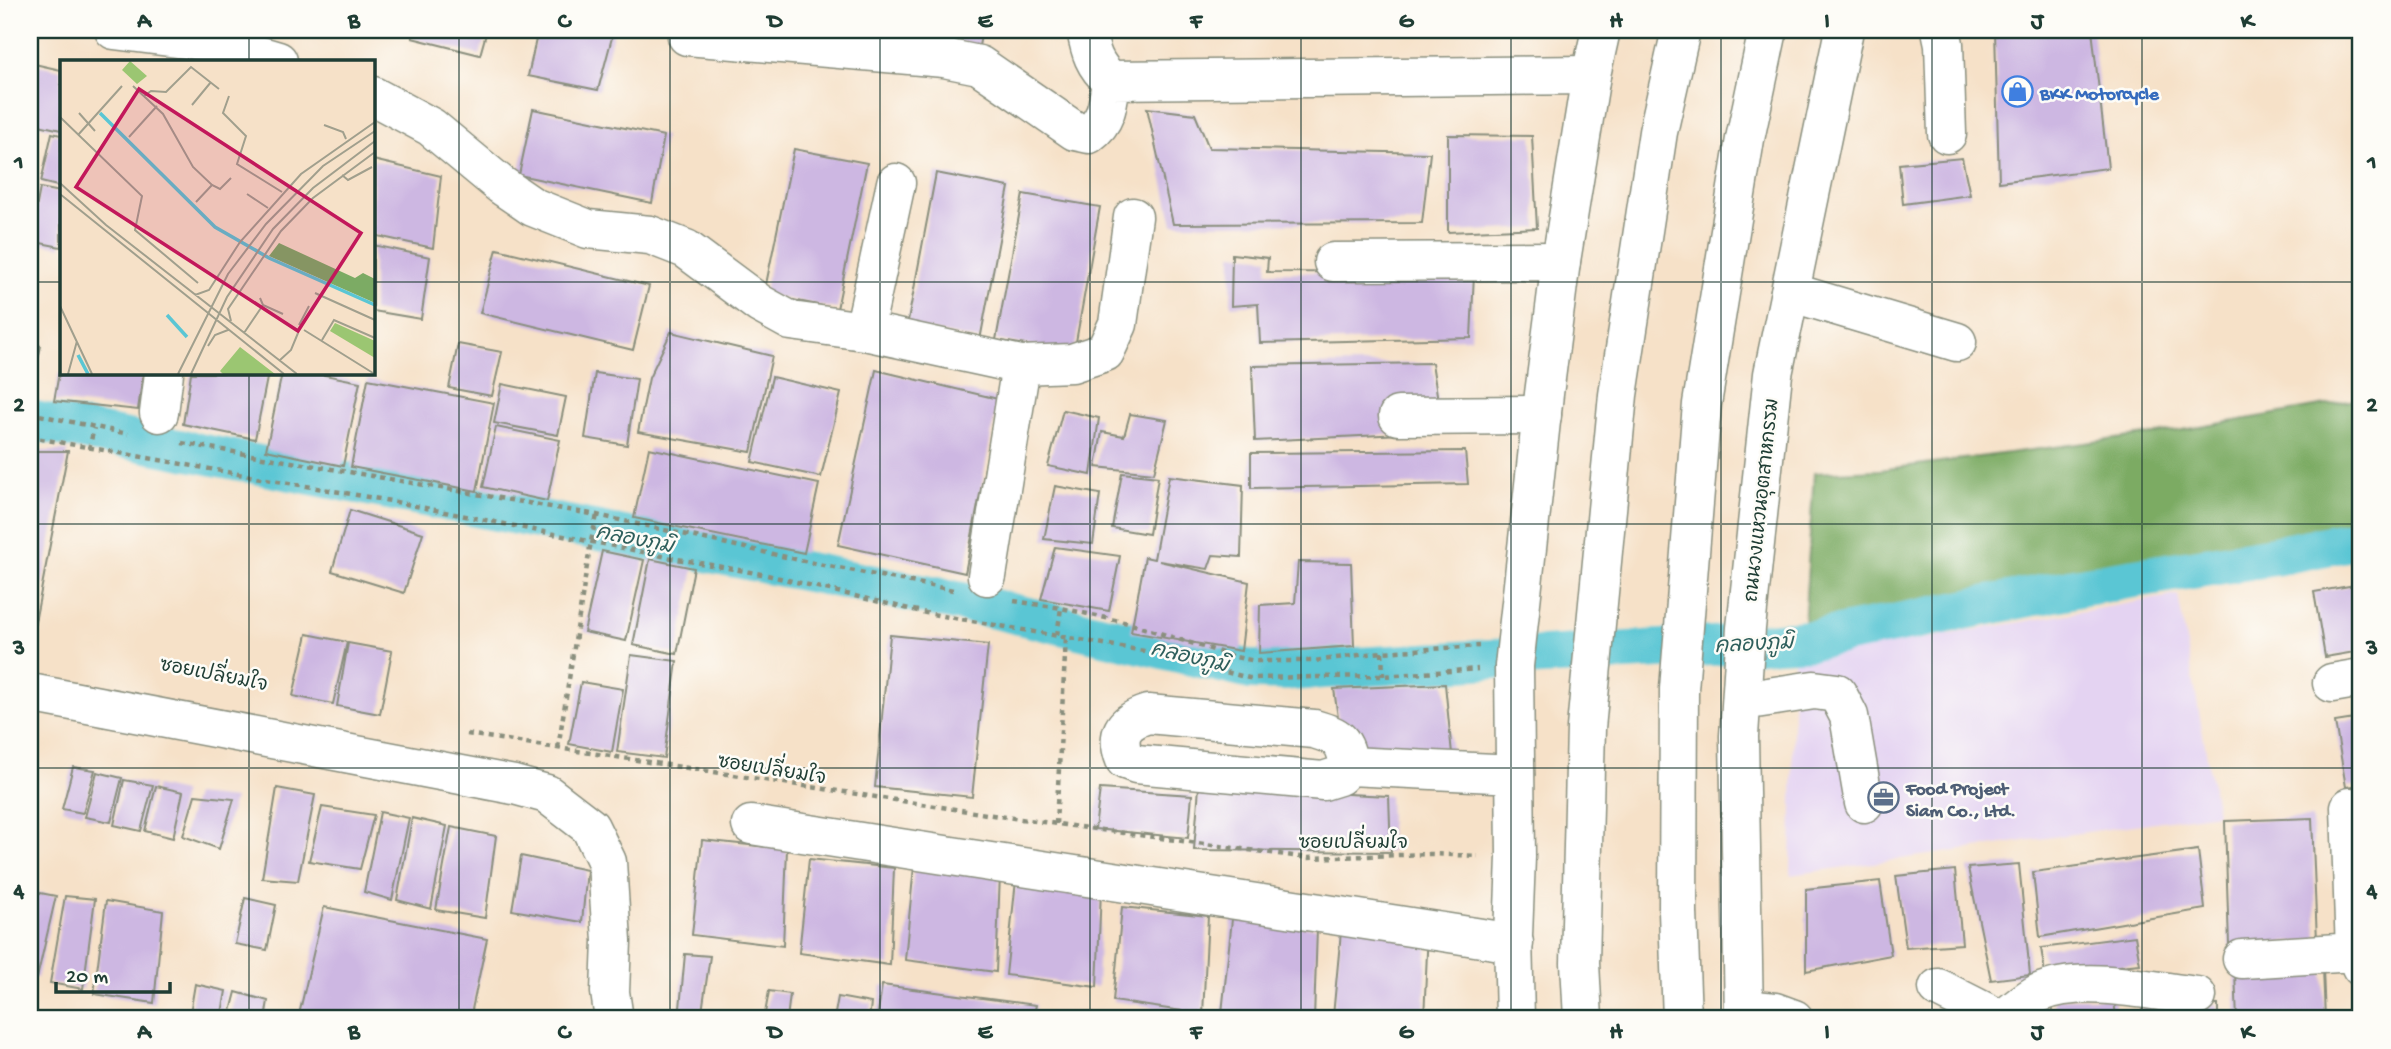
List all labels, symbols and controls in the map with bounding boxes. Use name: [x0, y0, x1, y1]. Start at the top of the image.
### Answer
text: A: [136, 9, 152, 36]
text: B: [347, 9, 361, 36]
text: C: [558, 9, 573, 36]
text: D: [766, 9, 784, 36]
text: E: [978, 9, 994, 36]
text: F: [1189, 9, 1204, 36]
text: G: [1399, 9, 1415, 36]
text: H: [1609, 9, 1623, 36]
text: I: [1824, 9, 1830, 36]
text: J: [2030, 9, 2045, 36]
text: K: [2240, 9, 2257, 36]
inset map: [60, 60, 374, 374]
shop icon: BKK Motorcycle: [2000, 75, 2034, 109]
place label: BKK Motorcycle: [2039, 84, 2160, 107]
text: 1: [13, 150, 24, 177]
text: 1: [2366, 150, 2377, 177]
text: 2: [13, 393, 25, 420]
text: 2: [2366, 393, 2378, 420]
street label: ถนนวงแหวนอุตสาหกรรม: [1741, 397, 1786, 603]
water label: คลองภูมิ: [593, 519, 679, 562]
water label: คลองภูมิ: [1714, 629, 1797, 661]
water label: คลองภูมิ: [1148, 635, 1234, 681]
text: 3: [12, 636, 25, 663]
text: 3: [2365, 636, 2378, 663]
street label: ซอยเปลี่ยมใจ: [158, 646, 271, 698]
street label: ซอยเปลี่ยมใจ: [716, 743, 829, 791]
place label: Food Project Siam Co., Ltd.: [1905, 779, 2016, 824]
office icon: Food Project Siam Co., Ltd.: [1866, 781, 1900, 815]
street label: ซอยเปลี่ยมใจ: [1298, 824, 1408, 856]
text: 4: [13, 879, 25, 906]
text: 4: [2366, 879, 2378, 906]
scale bar: [56, 951, 170, 995]
text: 20 m: [66, 966, 108, 991]
text: A: [136, 1020, 152, 1047]
text: B: [347, 1020, 361, 1047]
text: C: [558, 1020, 573, 1047]
text: D: [766, 1020, 784, 1047]
text: E: [978, 1020, 994, 1047]
text: F: [1189, 1020, 1204, 1047]
text: G: [1399, 1020, 1415, 1047]
text: H: [1609, 1020, 1623, 1047]
text: I: [1824, 1020, 1830, 1047]
text: J: [2030, 1020, 2045, 1047]
text: K: [2240, 1020, 2257, 1047]

